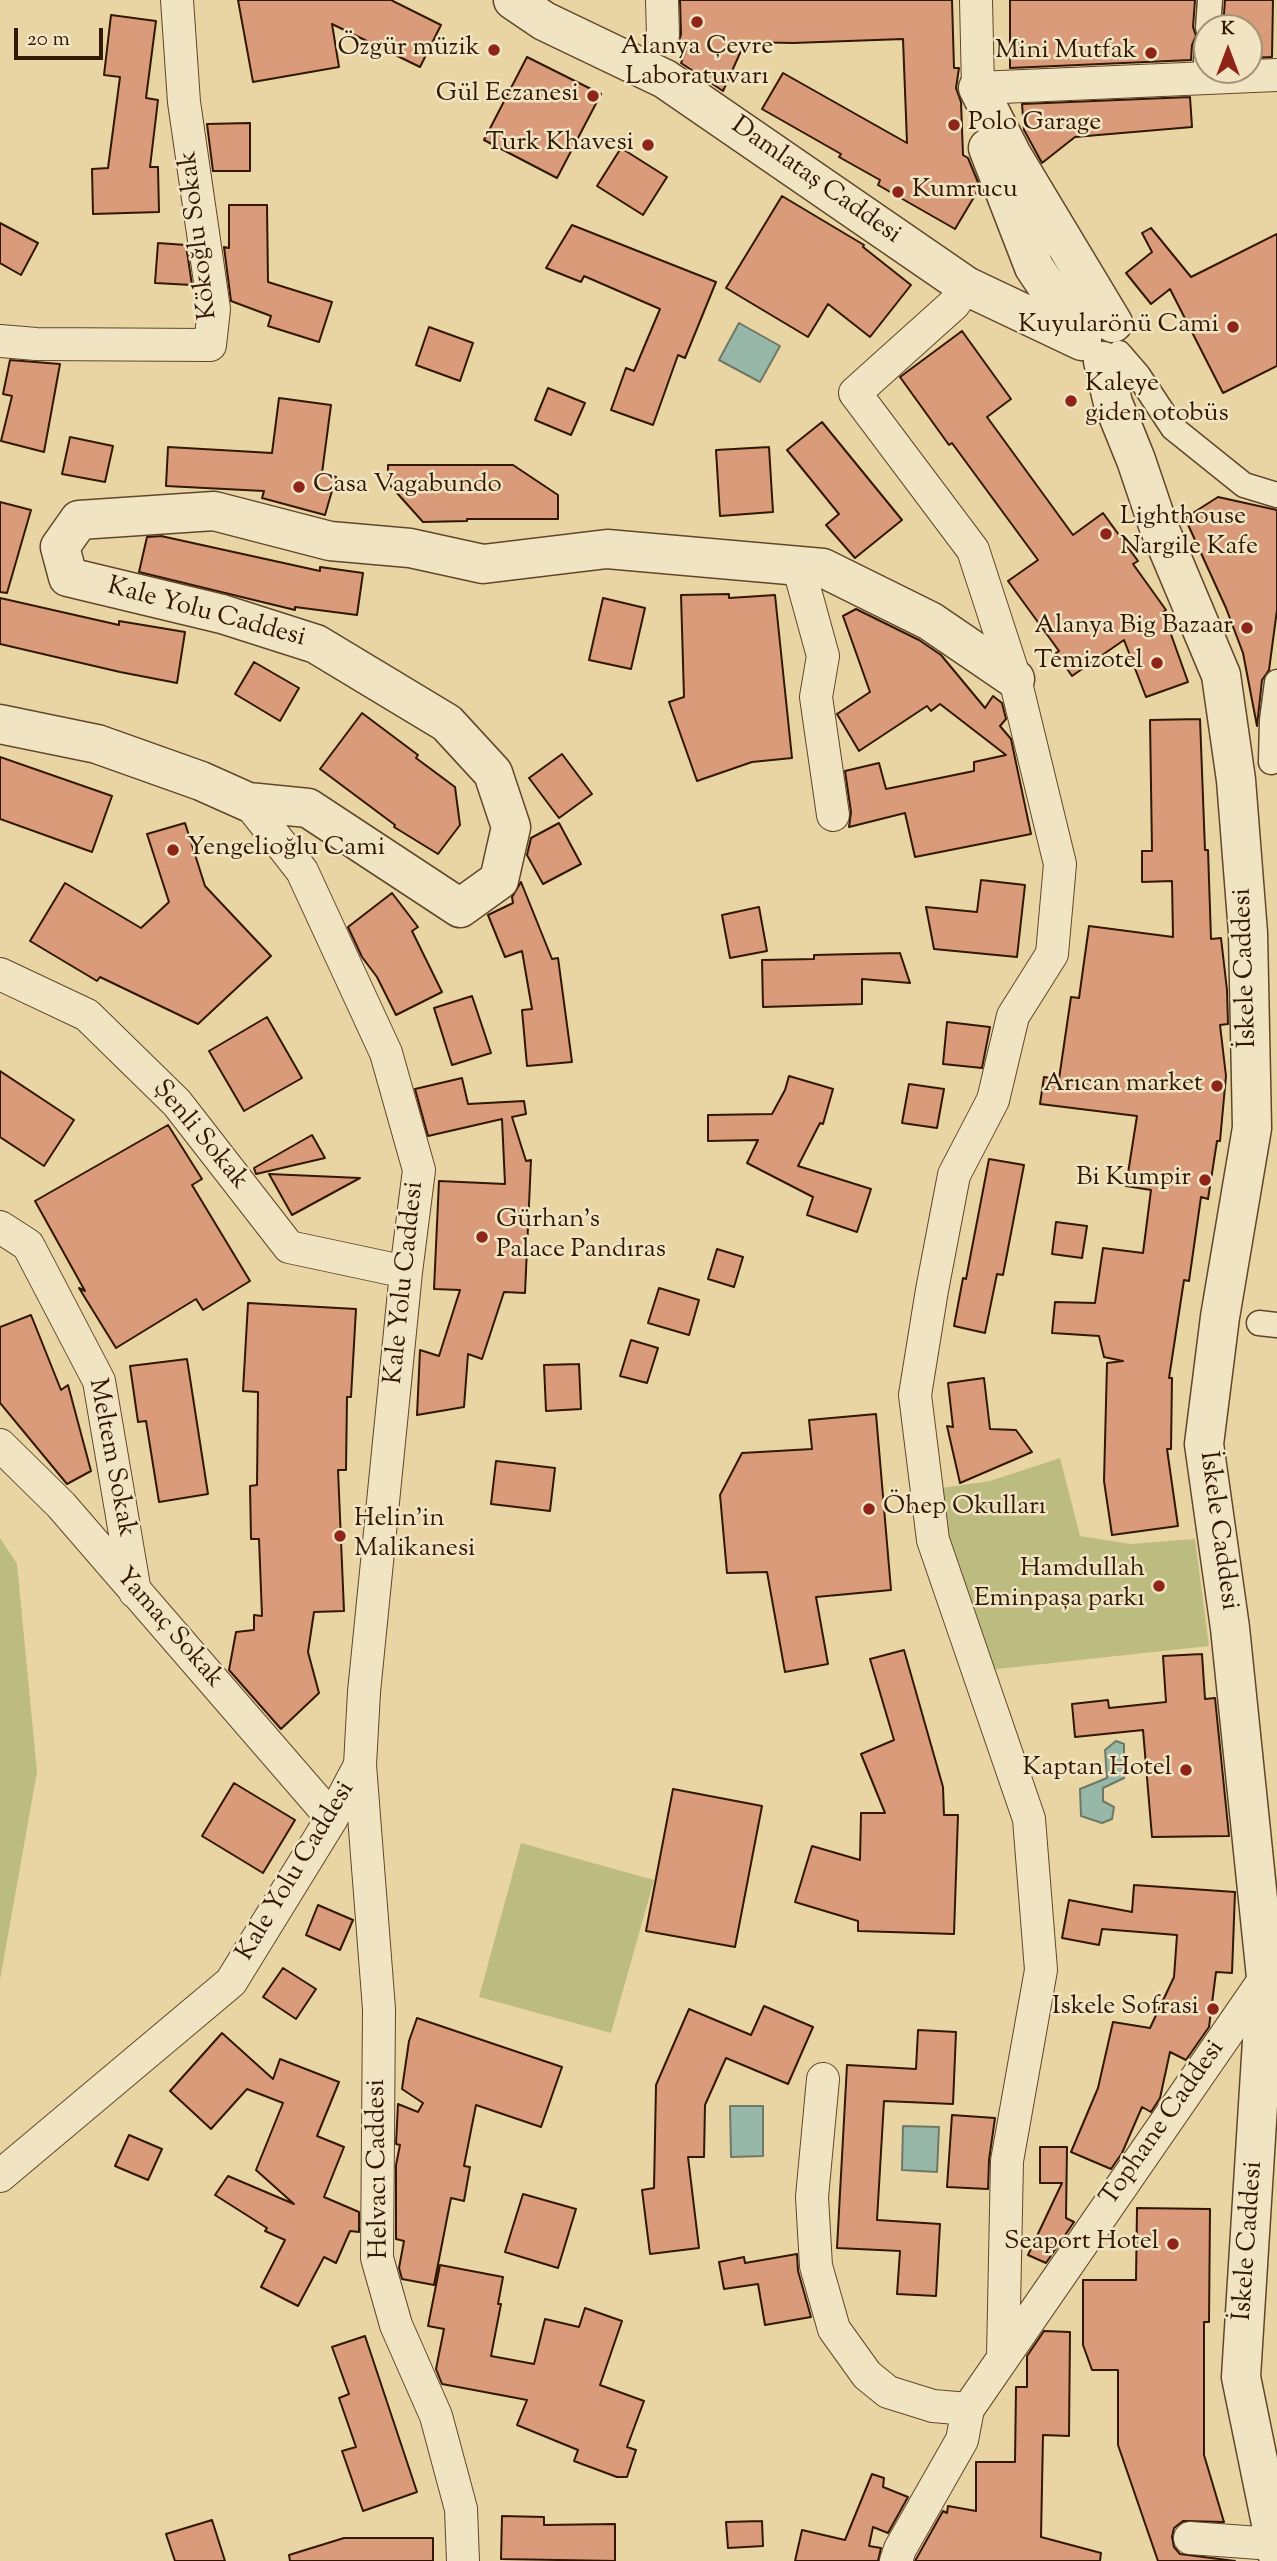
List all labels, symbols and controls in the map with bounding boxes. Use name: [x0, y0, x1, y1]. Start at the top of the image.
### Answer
scale bar: [18, 14, 107, 58]
marker: Alanya Çevre Laboratuvarı: [689, 14, 705, 30]
north arrow: [1193, 14, 1263, 84]
text: K: [1221, 16, 1235, 43]
text: 20 m: [27, 25, 70, 55]
place label: Alanya Çevre Laboratuvarı: [621, 33, 773, 94]
place label: Özgür müzik: [337, 34, 480, 66]
place label: Mini Mutfak: [995, 37, 1137, 69]
marker: Özgür müzik: [486, 42, 502, 58]
marker: Mini Mutfak: [1143, 45, 1159, 61]
place label: Gül Eczanesi: [436, 80, 579, 112]
marker: Gül Eczanesi: [585, 88, 601, 104]
place label: Polo Garage: [968, 109, 1101, 141]
street label: Damlataş Caddesi: [724, 112, 906, 252]
marker: Polo Garage: [946, 117, 962, 133]
place label: Turk Khavesi: [485, 129, 634, 161]
marker: Turk Khavesi: [640, 137, 656, 153]
street label: Kökoğlu Sokak: [174, 149, 226, 321]
place label: Kumrucu: [912, 176, 1018, 208]
marker: Kumrucu: [890, 184, 906, 200]
place label: Kuyularönü Cami: [1018, 311, 1219, 343]
marker: Kuyularönü Cami: [1225, 319, 1241, 335]
place label: Kaleye giden otobüs: [1085, 370, 1229, 432]
marker: Kaleye giden otobüs: [1063, 393, 1079, 409]
place label: Casa Vagabundo: [313, 471, 502, 503]
marker: Casa Vagabundo: [291, 479, 307, 495]
place label: Lighthouse Nargile Kafe: [1120, 503, 1258, 564]
marker: Lighthouse Nargile Kafe: [1098, 526, 1114, 542]
street label: Kale Yolu Caddesi: [104, 573, 308, 655]
place label: Alanya Big Bazaar: [1034, 612, 1233, 644]
marker: Alanya Big Bazaar: [1239, 620, 1255, 636]
place label: Temizotel: [1034, 647, 1143, 679]
marker: Temizotel: [1149, 655, 1165, 671]
place label: Yengelioğlu Cami: [187, 834, 385, 866]
marker: Yengelioğlu Cami: [165, 842, 181, 858]
street label: İskele Caddesi: [1229, 888, 1265, 1048]
place label: Arıcan market: [1043, 1070, 1203, 1102]
street label: Şenli Sokak: [144, 1075, 254, 1197]
marker: Arıcan market: [1209, 1078, 1225, 1094]
place label: Bi Kumpir: [1076, 1164, 1191, 1196]
marker: Bi Kumpir: [1197, 1172, 1213, 1188]
street label: Kale Yolu Caddesi: [380, 1180, 432, 1386]
place label: Gürhan's Palace Pandıras: [496, 1206, 666, 1268]
marker: Gürhan's Palace Pandıras: [474, 1229, 490, 1245]
street label: Meltem Sokak: [79, 1376, 141, 1540]
street label: İskele Caddesi: [1190, 1450, 1244, 1612]
place label: Öhep Okulları: [883, 1493, 1046, 1525]
marker: Öhep Okulları: [861, 1501, 877, 1517]
place label: Helin'in Malikanesi: [354, 1505, 475, 1566]
marker: Helin'in Malikanesi: [332, 1528, 348, 1544]
place label: Hamdullah Eminpaşa parkı: [974, 1555, 1145, 1616]
street label: Yamaç Sokak: [107, 1563, 229, 1695]
marker: Hamdullah Eminpaşa parkı: [1151, 1578, 1167, 1594]
place label: Kaptan Hotel: [1023, 1754, 1172, 1786]
marker: Kaptan Hotel: [1178, 1762, 1194, 1778]
street label: Kale Yolu Caddesi: [231, 1777, 363, 1967]
place label: Iskele Sofrasi: [1052, 1993, 1199, 2025]
marker: Iskele Sofrasi: [1205, 2001, 1221, 2017]
street label: Tophane Caddesi: [1095, 2035, 1233, 2213]
street label: Helvacı Caddesi: [363, 2079, 397, 2259]
street label: İskele Caddesi: [1229, 2160, 1271, 2322]
place label: Seaport Hotel: [1004, 2228, 1159, 2260]
marker: Seaport Hotel: [1165, 2236, 1181, 2252]

